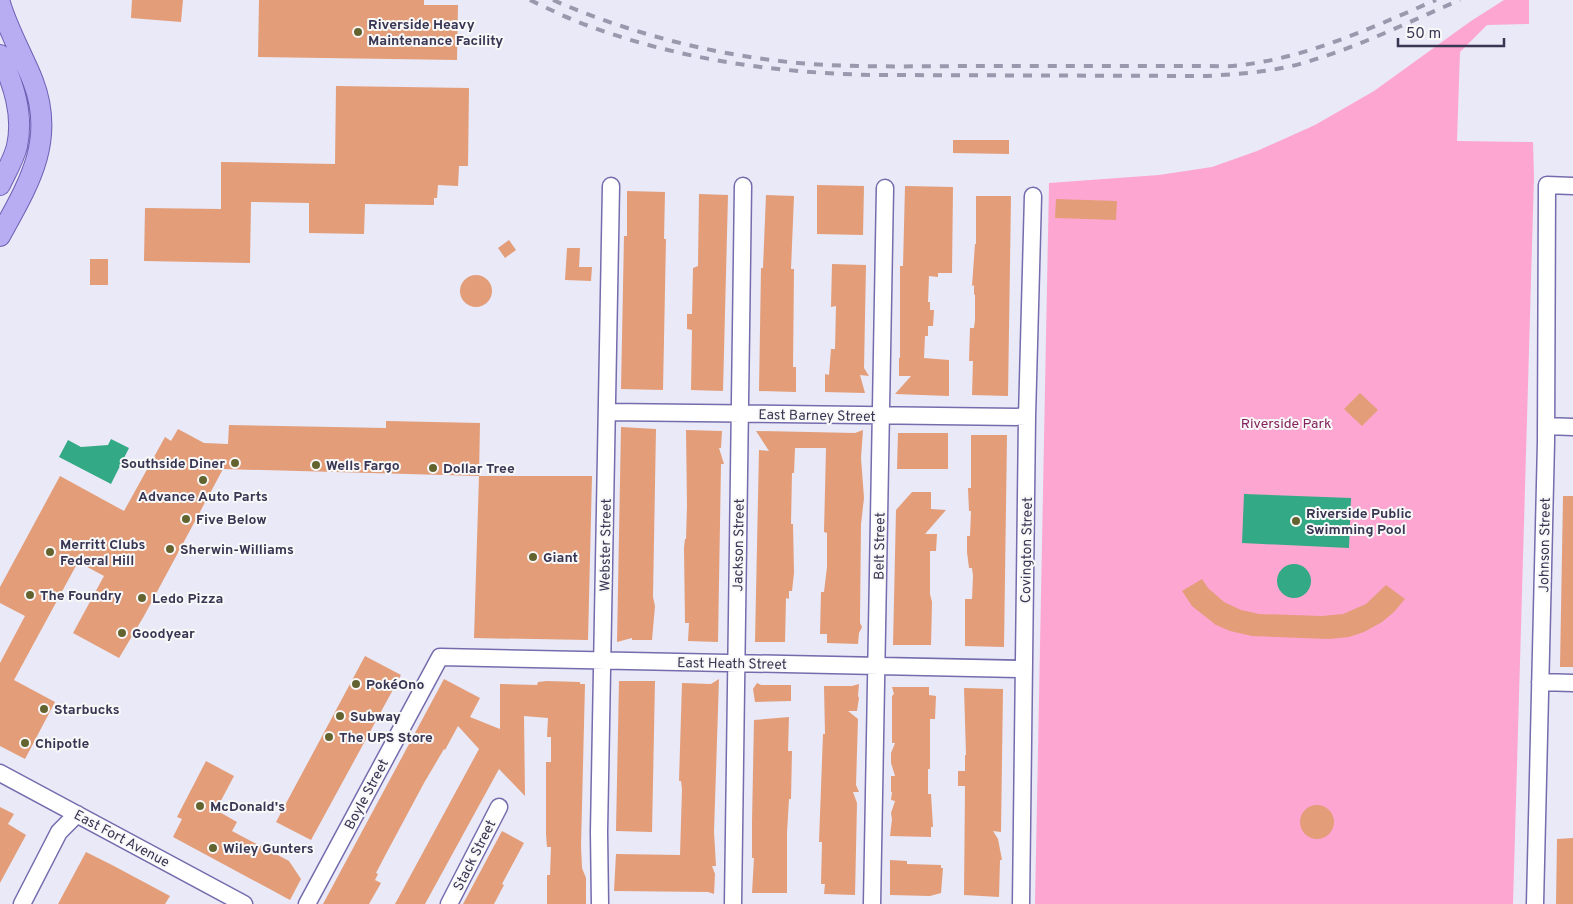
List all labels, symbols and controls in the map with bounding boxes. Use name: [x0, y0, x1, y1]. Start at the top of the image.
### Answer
scale bar: [1398, 15, 1504, 47]
place label: Riverside Heavy Maintenance Facility: [368, 17, 503, 50]
text: 50 m: [1406, 25, 1441, 44]
marker: Riverside Heavy Maintenance Facility: [352, 26, 364, 38]
street label: East Barney Street: [758, 407, 876, 426]
park label: Riverside Park: [1241, 416, 1331, 433]
place label: Southside Diner: [121, 456, 225, 473]
marker: Southside Diner: [229, 457, 241, 469]
place label: Wells Fargo: [326, 458, 400, 475]
marker: Wells Fargo: [310, 459, 322, 471]
place label: Dollar Tree: [443, 461, 515, 478]
marker: Dollar Tree: [427, 462, 439, 474]
marker: Advance Auto Parts: [197, 474, 209, 486]
place label: Advance Auto Parts: [138, 489, 268, 506]
street label: Covington Street: [1018, 497, 1037, 603]
street label: Johnson Street: [1536, 497, 1555, 593]
street label: Webster Street: [597, 498, 616, 592]
street label: Jackson Street: [730, 498, 749, 592]
place label: Riverside Public Swimming Pool: [1306, 506, 1412, 539]
place label: Five Below: [196, 512, 267, 529]
street label: Belt Street: [871, 512, 890, 580]
marker: Five Below: [180, 513, 192, 525]
marker: Riverside Public Swimming Pool: [1290, 515, 1302, 527]
place label: Merritt Clubs Federal Hill: [60, 537, 145, 570]
place label: Sherwin-Williams: [180, 542, 294, 559]
marker: Sherwin-Williams: [164, 543, 176, 555]
marker: Merritt Clubs Federal Hill: [44, 546, 56, 558]
place label: Giant: [543, 550, 578, 567]
marker: Giant: [527, 551, 539, 563]
place label: The Foundry: [40, 588, 122, 605]
marker: The Foundry: [24, 589, 36, 601]
place label: Ledo Pizza: [152, 591, 223, 608]
marker: Ledo Pizza: [136, 592, 148, 604]
place label: Goodyear: [132, 626, 195, 643]
marker: Goodyear: [116, 627, 128, 639]
street label: East Heath Street: [677, 655, 787, 674]
place label: PokéOno: [366, 677, 424, 694]
marker: PokéOno: [350, 678, 362, 690]
place label: Starbucks: [54, 702, 120, 719]
marker: Starbucks: [38, 703, 50, 715]
place label: Subway: [350, 709, 401, 726]
marker: Subway: [334, 710, 346, 722]
place label: The UPS Store: [339, 730, 433, 747]
marker: The UPS Store: [323, 731, 335, 743]
place label: Chipotle: [35, 736, 89, 753]
marker: Chipotle: [19, 737, 31, 749]
street label: Boyle Street: [342, 756, 393, 833]
place label: McDonald's: [210, 799, 285, 816]
marker: McDonald's: [194, 800, 206, 812]
street label: East Fort Avenue: [71, 807, 172, 872]
street label: Stack Street: [450, 817, 500, 894]
place label: Wiley Gunters: [223, 841, 314, 858]
marker: Wiley Gunters: [207, 842, 219, 854]

